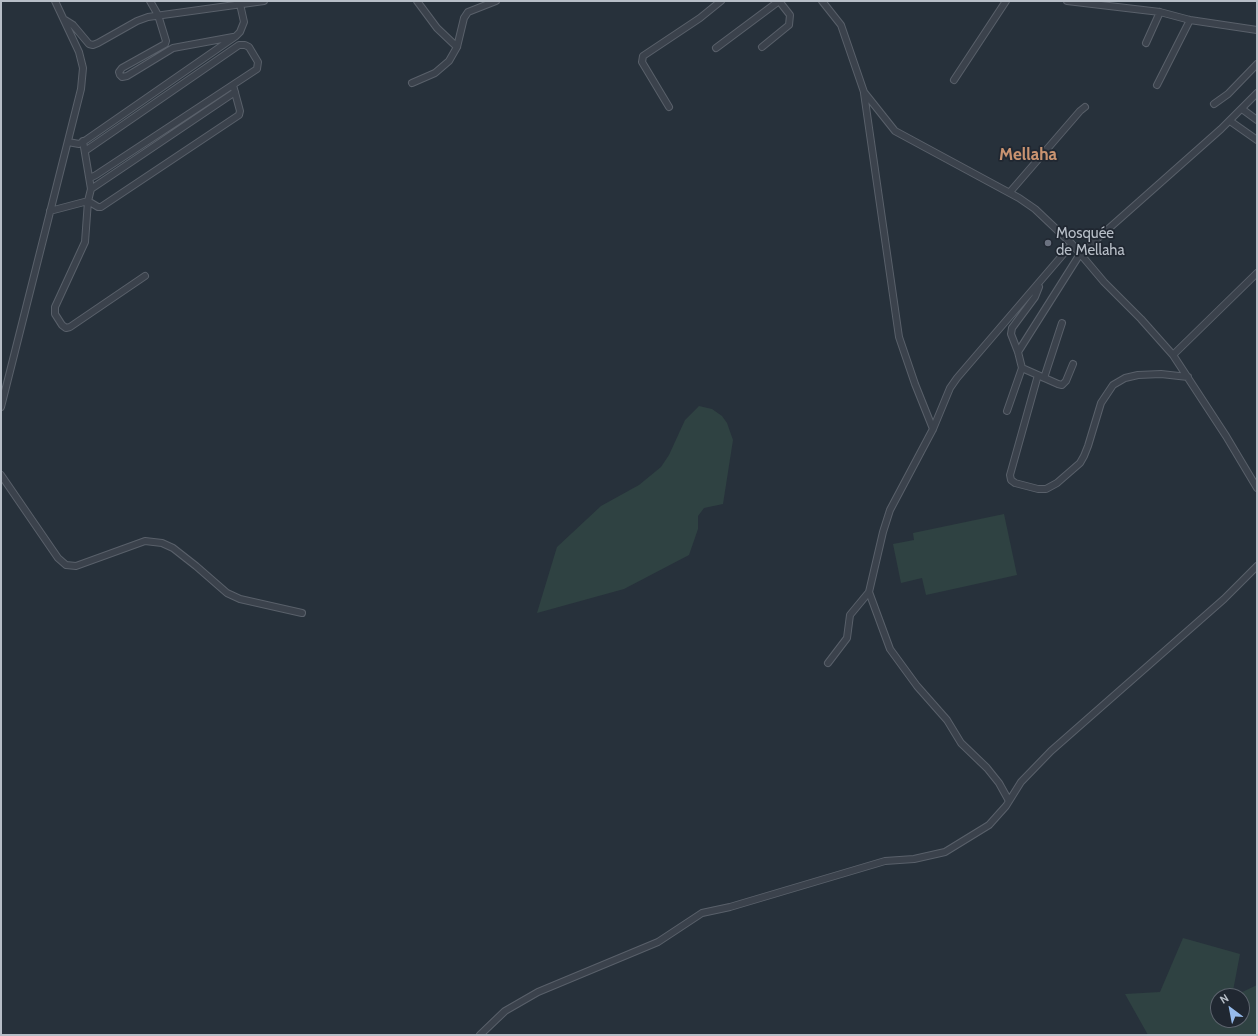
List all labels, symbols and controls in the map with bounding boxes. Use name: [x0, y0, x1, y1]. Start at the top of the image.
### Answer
district label: Mellaha: [999, 145, 1057, 165]
place label: Mosquée de Mellaha: [1056, 225, 1125, 260]
marker: Mosquée de Mellaha: [1043, 238, 1053, 248]
north arrow: [1210, 988, 1250, 1028]
text: N: [1217, 991, 1231, 1007]

